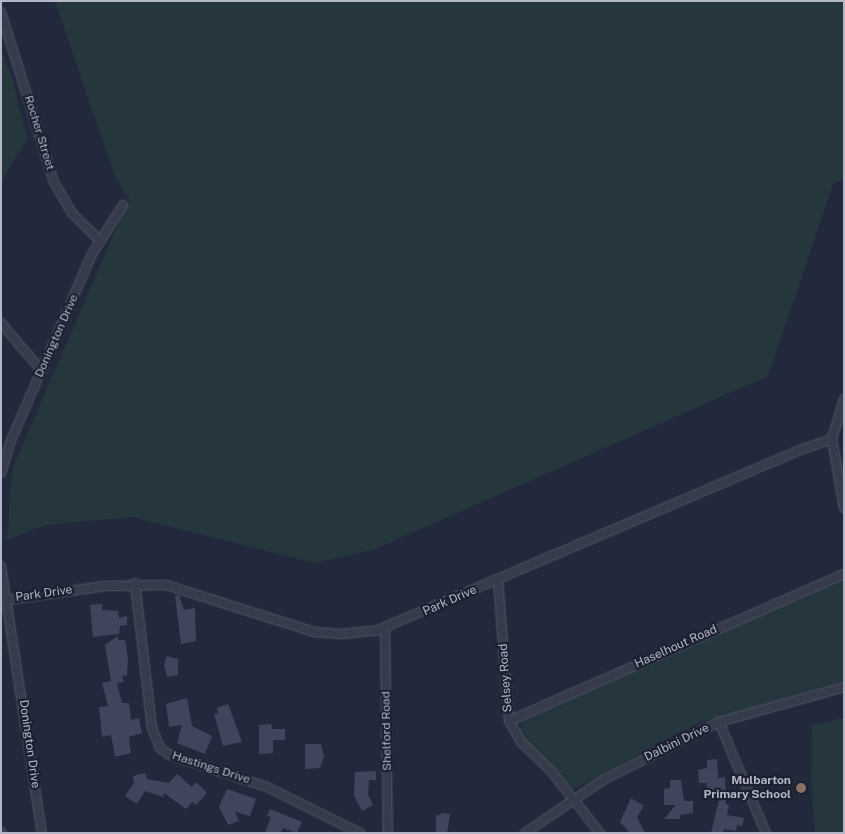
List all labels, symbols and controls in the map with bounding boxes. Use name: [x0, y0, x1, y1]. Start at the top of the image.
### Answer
street label: Rocher Street: [21, 94, 57, 172]
street label: Donington Drive: [32, 292, 82, 380]
street label: Park Drive: [15, 583, 73, 605]
street label: Park Drive: [421, 583, 479, 619]
street label: Haselhout Road: [632, 622, 720, 672]
street label: Selsey Road: [496, 643, 516, 713]
street label: Shelford Road: [379, 691, 395, 771]
street label: Donington Drive: [16, 699, 42, 789]
street label: Dalbini Drive: [642, 721, 712, 765]
street label: Hastings Drive: [170, 749, 252, 787]
place label: Mulbarton Primary School: [703, 774, 791, 802]
marker: Mulbarton Primary School: [795, 782, 807, 794]

